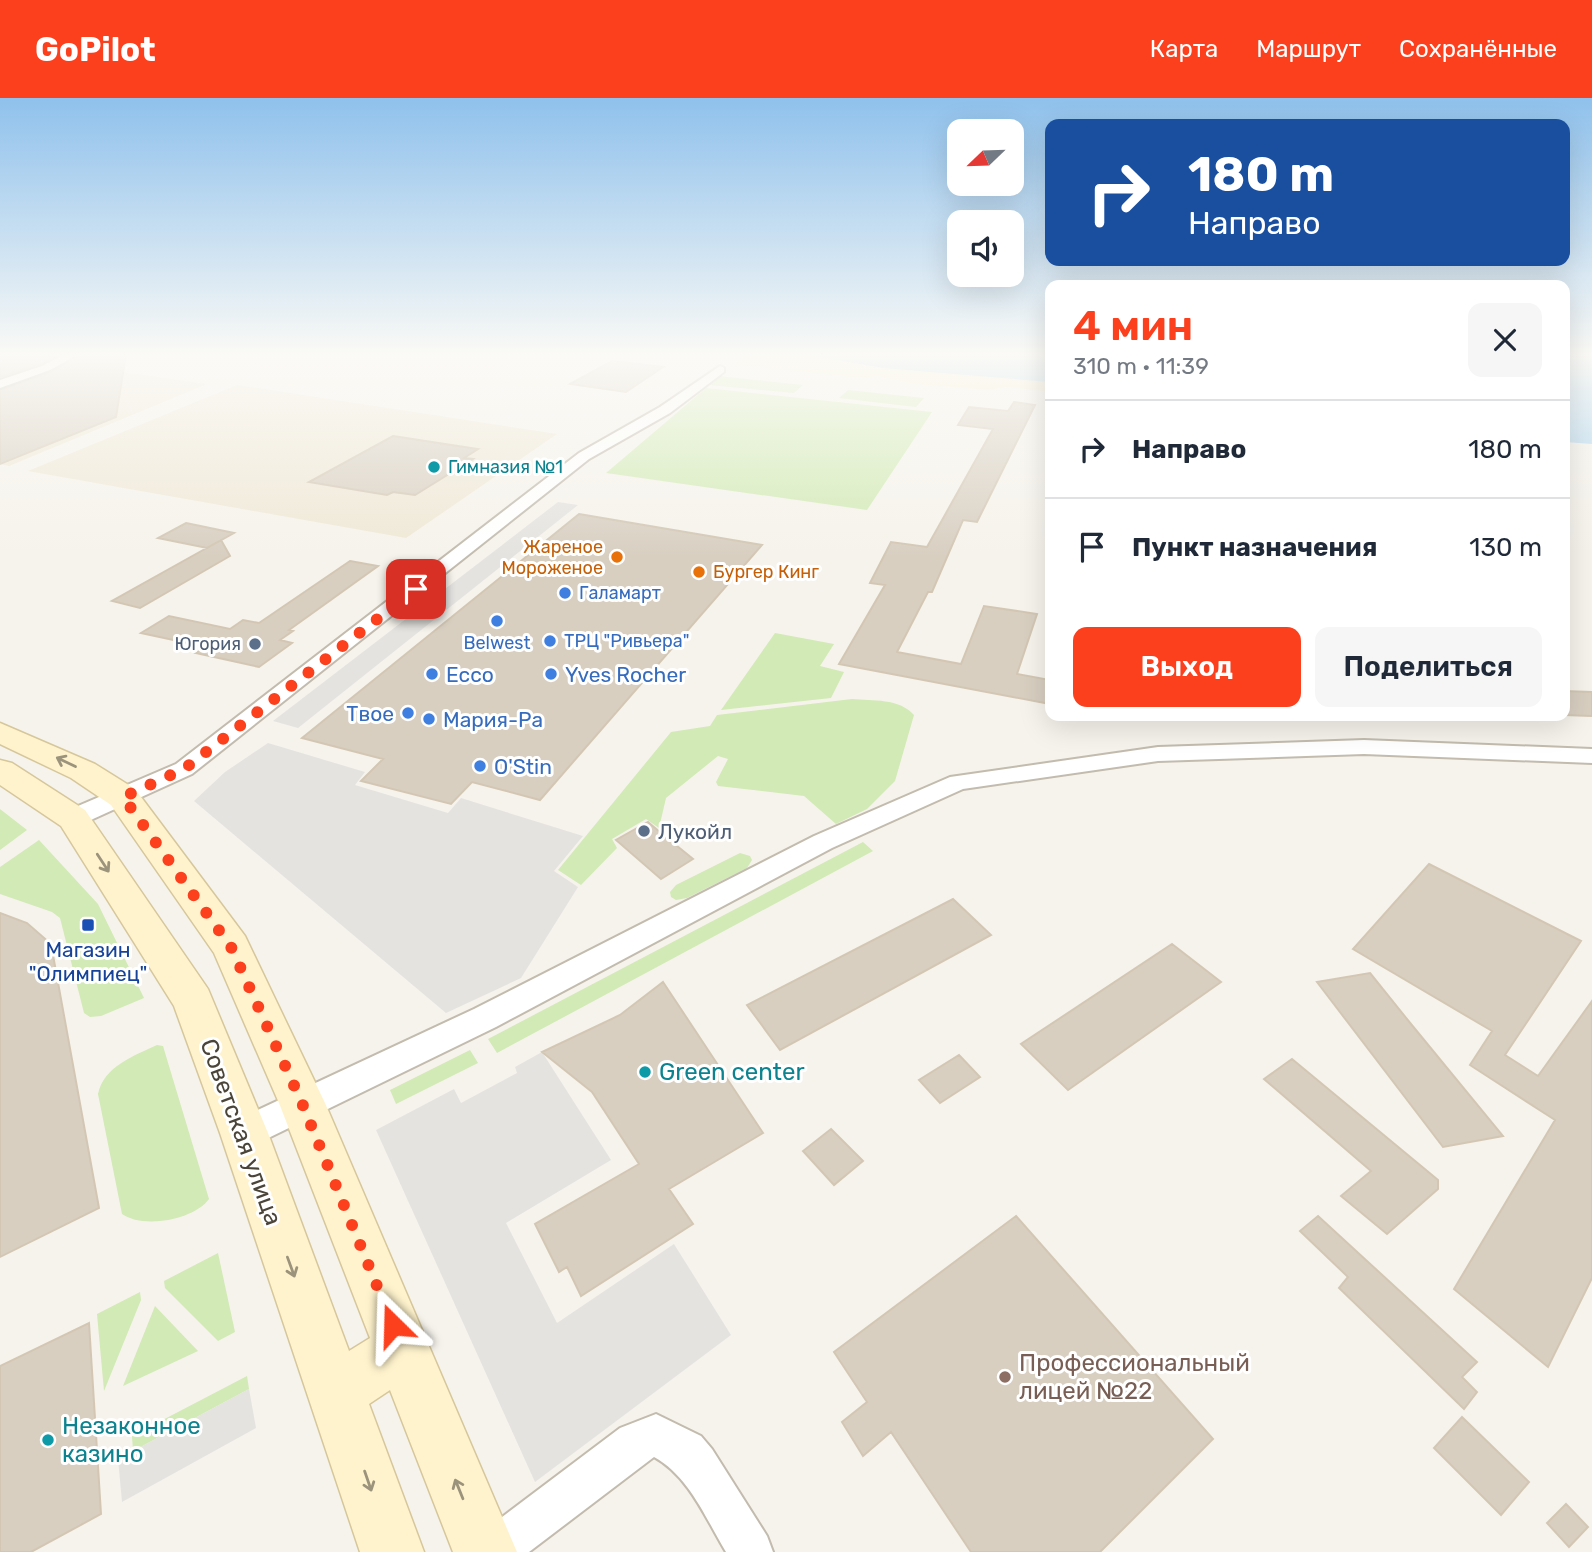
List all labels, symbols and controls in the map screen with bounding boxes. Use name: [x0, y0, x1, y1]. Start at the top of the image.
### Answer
text: GoPilot: [35, 30, 156, 69]
text: Карта: [1150, 35, 1218, 63]
text: Маршрут: [1256, 35, 1361, 63]
text: Сохранённые: [1399, 35, 1557, 63]
north arrow: [947, 119, 1024, 196]
map controls: [947, 119, 1024, 287]
text: 180 m: [1188, 145, 1334, 203]
icon: right: [1073, 147, 1164, 238]
text: Направо: [1188, 204, 1321, 242]
button: sound: [947, 210, 1024, 287]
text: 4 мин: [1073, 301, 1193, 351]
button: close: [1468, 303, 1542, 377]
text: 310 m · 11:39: [1073, 352, 1209, 380]
icon: right: [1073, 430, 1111, 468]
text: Направо: [1132, 434, 1246, 465]
text: 180 m: [1468, 434, 1542, 465]
place label: Гимназия №1: [448, 456, 563, 478]
marker: Гимназия №1: [426, 459, 442, 475]
icon: arrive: [1073, 528, 1111, 566]
text: Пункт назначения: [1132, 532, 1377, 563]
text: 130 m: [1469, 532, 1542, 563]
place label: Жареное Мороженое: [501, 536, 603, 579]
marker: Жареное Мороженое: [609, 549, 625, 565]
pin: [386, 559, 446, 619]
place label: Бургер Кинг: [713, 561, 819, 583]
marker: Бургер Кинг: [691, 564, 707, 580]
icon: arrive: [397, 570, 435, 608]
place label: Галамарт: [579, 582, 661, 604]
marker: Галамарт: [557, 585, 573, 601]
marker: Belwest: [489, 613, 505, 629]
button: Выход: [1073, 627, 1301, 707]
button: Поделиться: [1315, 627, 1542, 707]
place label: ТРЦ "Ривьера": [564, 630, 689, 652]
place label: Belwest: [464, 632, 530, 654]
place label: Югория: [175, 633, 241, 655]
marker: ТРЦ "Ривьера": [542, 633, 558, 649]
marker: Югория: [247, 636, 263, 652]
place label: Ecco: [446, 662, 494, 687]
place label: Yves Rocher: [565, 662, 686, 687]
marker: Ecco: [424, 666, 440, 682]
marker: Yves Rocher: [543, 666, 559, 682]
place label: Твое: [346, 701, 394, 726]
marker: Твое: [400, 705, 416, 721]
place label: Мария-Ра: [443, 707, 543, 732]
marker: Мария-Ра: [421, 711, 437, 727]
place label: O'Stin: [494, 754, 552, 779]
one-way arrow: [56, 755, 77, 769]
marker: O'Stin: [472, 758, 488, 774]
place label: Лукойл: [658, 819, 732, 844]
marker: Лукойл: [636, 823, 652, 839]
one-way arrow: [95, 853, 110, 872]
marker: Магазин "Олимпиец": [80, 917, 96, 933]
place label: Магазин "Олимпиец": [29, 937, 147, 986]
street label: Советская улица: [194, 1035, 288, 1229]
place label: Green center: [659, 1058, 805, 1086]
marker: Green center: [637, 1064, 653, 1080]
one-way arrow: [286, 1255, 298, 1277]
position arrow: [356, 1288, 430, 1362]
place label: Профессиональный лицей №22: [1019, 1349, 1250, 1405]
marker: Профессиональный лицей №22: [997, 1369, 1013, 1385]
place label: Незаконное казино: [62, 1412, 201, 1468]
marker: Незаконное казино: [40, 1432, 56, 1448]
one-way arrow: [362, 1469, 375, 1491]
one-way arrow: [452, 1478, 465, 1500]

